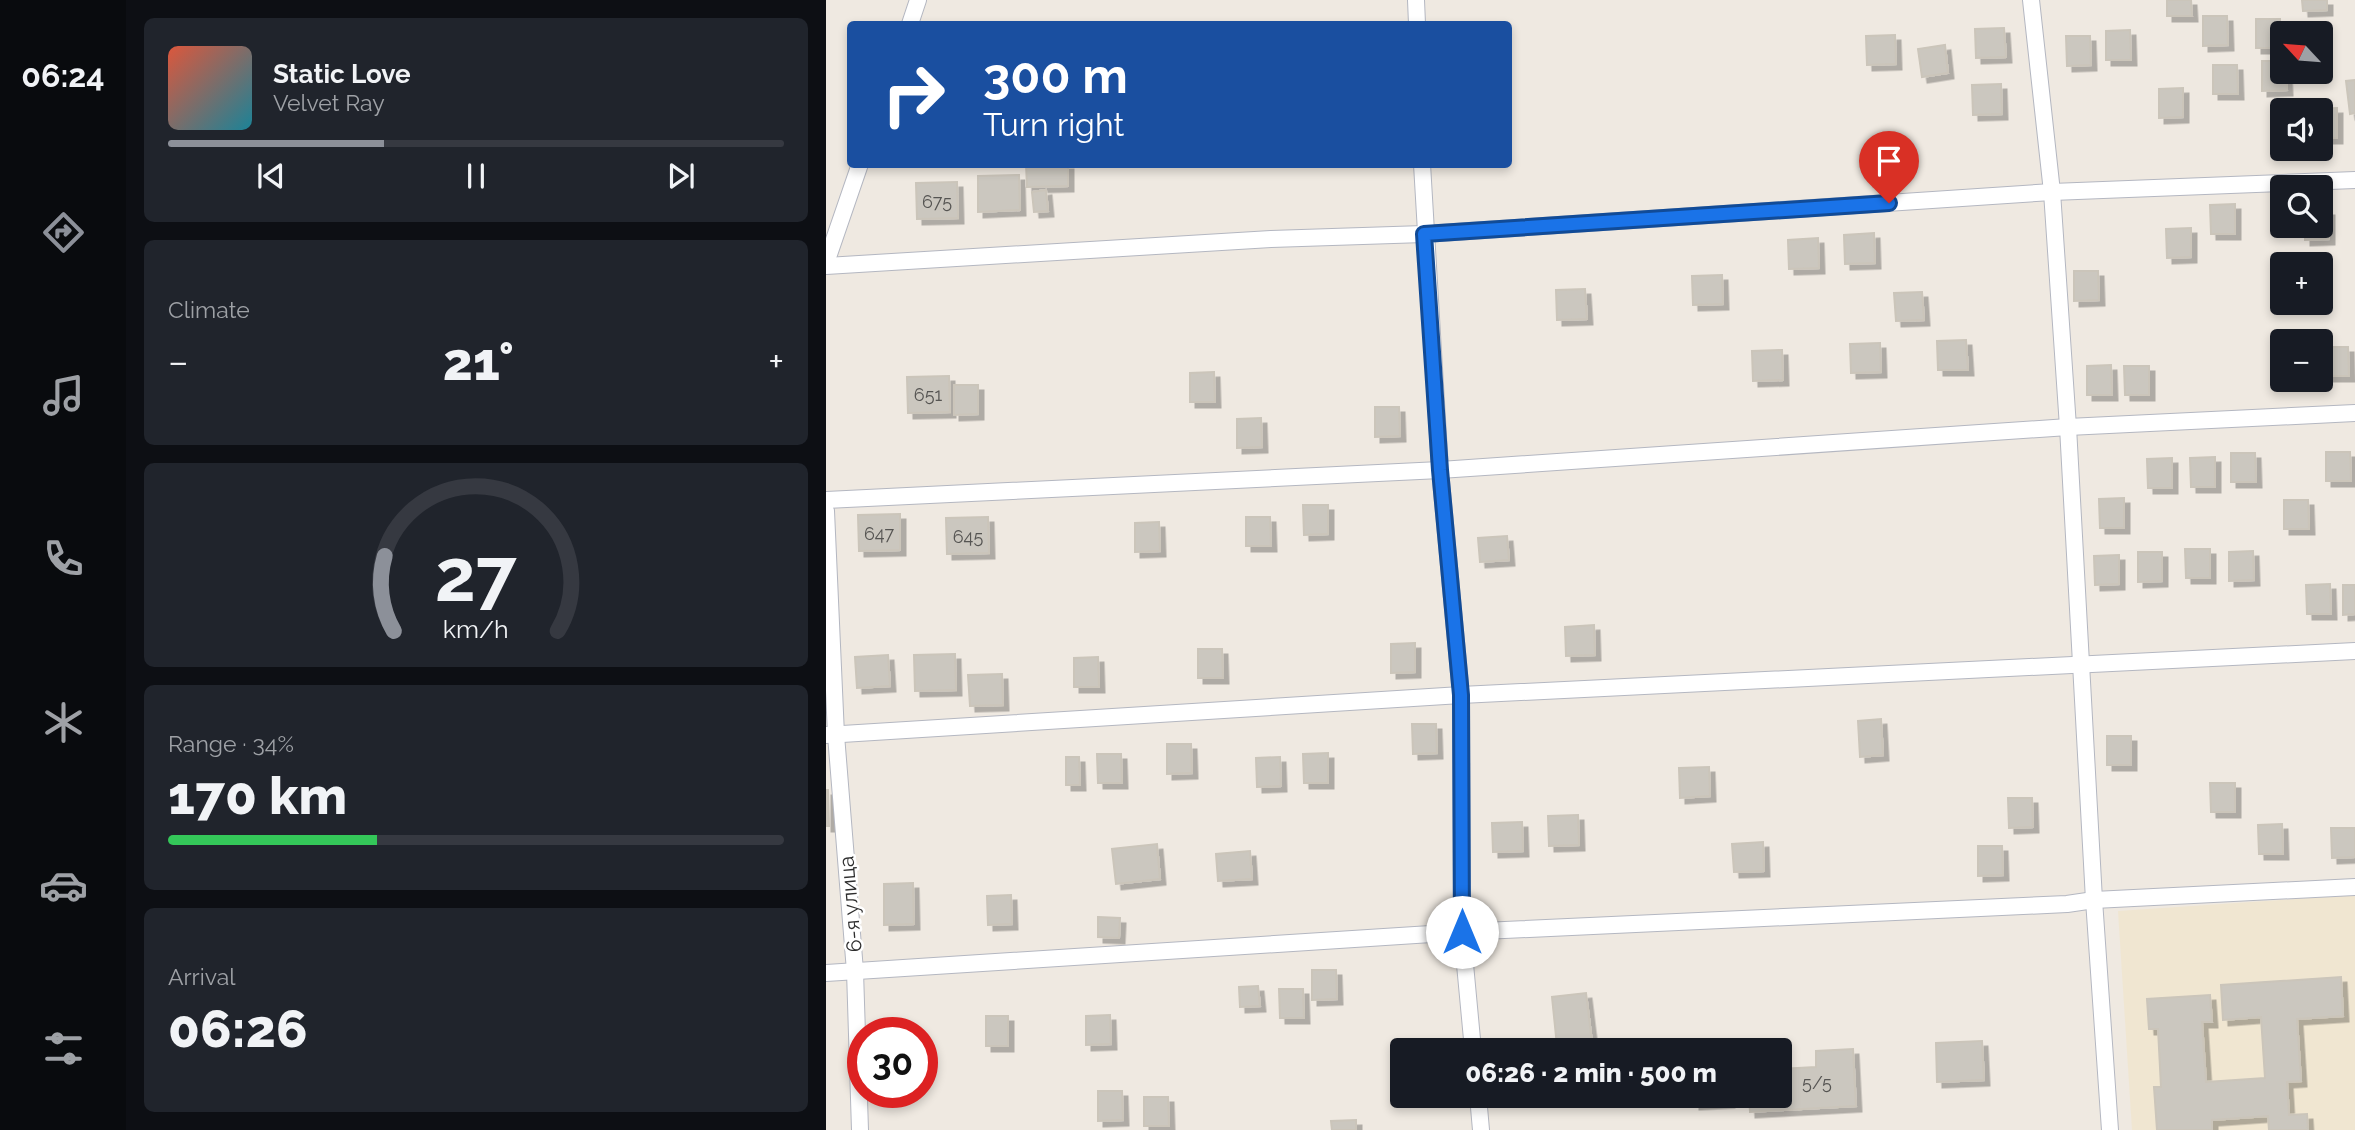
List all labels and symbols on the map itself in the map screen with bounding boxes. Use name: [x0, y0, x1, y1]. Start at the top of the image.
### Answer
north arrow: [2270, 21, 2333, 84]
pin: [1859, 131, 1919, 203]
house number: 675: [922, 191, 952, 212]
house number: 651: [914, 384, 942, 405]
house number: 647: [864, 523, 894, 544]
house number: 645: [953, 526, 983, 547]
street label: 6-я улица: [833, 855, 867, 953]
position arrow: [1425, 895, 1499, 969]
speed limit sign: 30: [847, 1017, 938, 1108]
house number: 5/5: [1802, 1072, 1832, 1093]

